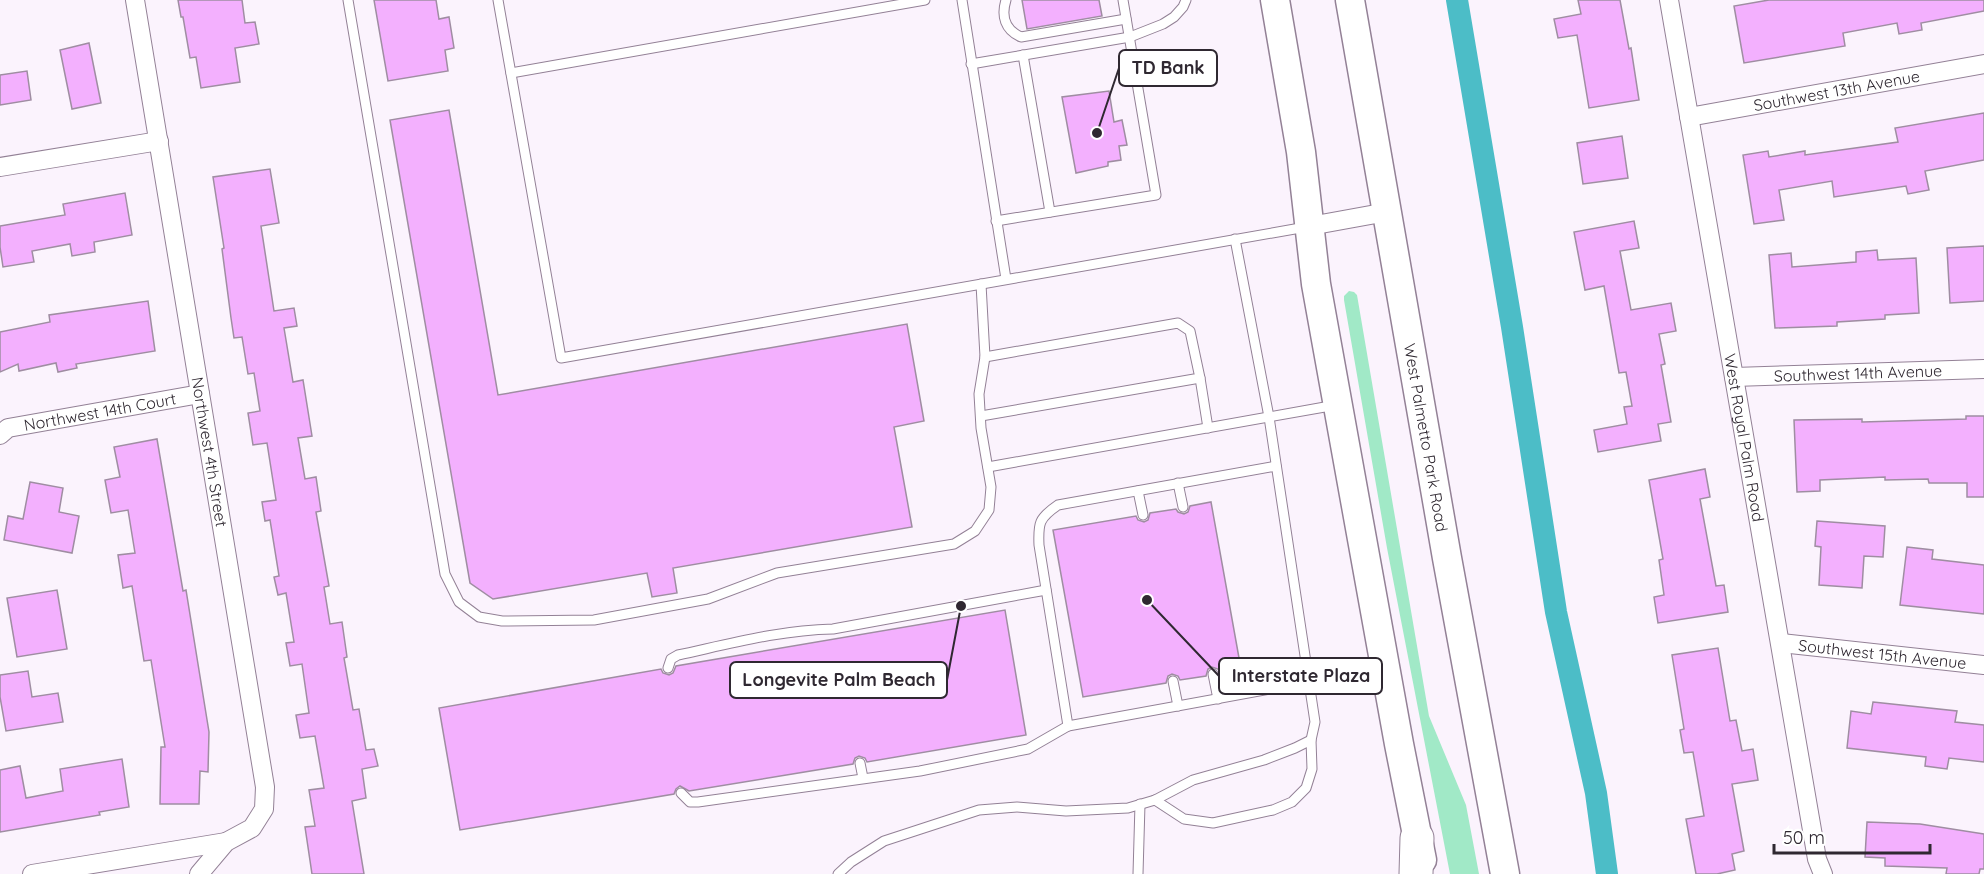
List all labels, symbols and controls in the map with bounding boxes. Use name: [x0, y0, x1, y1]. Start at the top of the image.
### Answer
callout: TD Bank: [1119, 50, 1217, 86]
text: TD Bank: [1131, 56, 1205, 79]
street label: Southwest 13th Avenue: [1752, 66, 1921, 115]
street label: West Palmetto Park Road: [1400, 342, 1452, 533]
street label: West Royal Palm Road: [1720, 352, 1769, 523]
street label: Southwest 14th Avenue: [1773, 360, 1942, 386]
street label: Northwest 4th Street: [187, 375, 232, 528]
street label: Northwest 14th Court: [22, 388, 178, 435]
street label: Southwest 15th Avenue: [1797, 635, 1968, 673]
callout: Interstate Plaza: [1219, 658, 1382, 694]
callout: Longevite Palm Beach: [730, 662, 947, 698]
text: Interstate Plaza: [1232, 664, 1370, 687]
text: Longevite Palm Beach: [742, 668, 936, 691]
scale bar: [1774, 817, 1930, 855]
text: 50 m: [1783, 826, 1825, 849]

